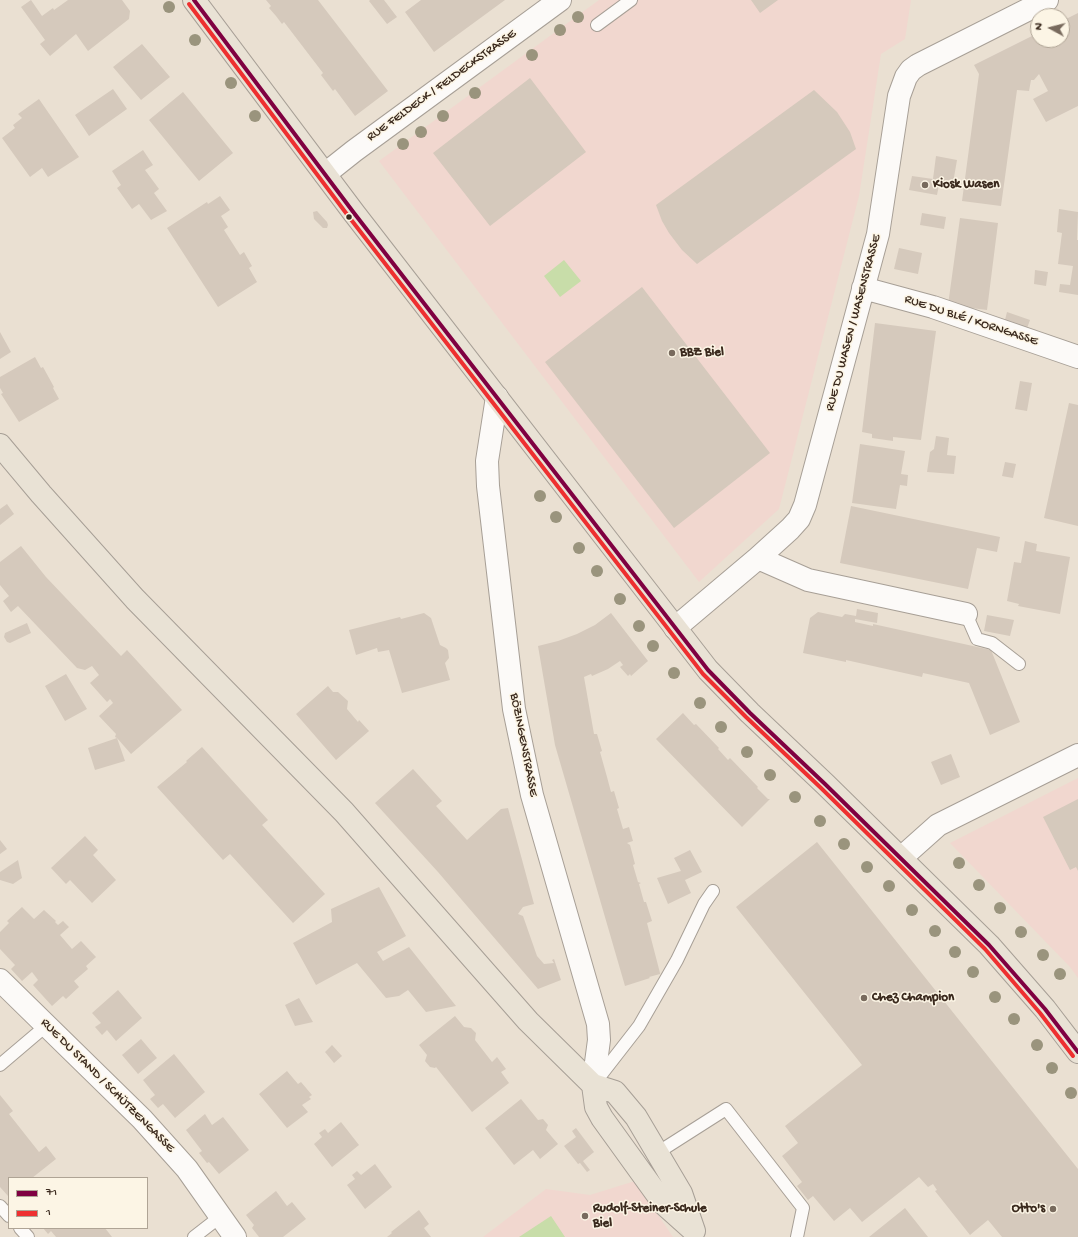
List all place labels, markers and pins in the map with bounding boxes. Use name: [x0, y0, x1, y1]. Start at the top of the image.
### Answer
place label: Kiosk Wasen: [933, 177, 999, 193]
marker: Kiosk Wasen: [920, 180, 930, 190]
unlabelled marker: [344, 212, 354, 222]
place label: BBZ Biel: [680, 345, 724, 361]
marker: BBZ Biel: [667, 348, 677, 358]
place label: Chez Champion: [872, 990, 954, 1006]
marker: Chez Champion: [859, 993, 869, 1003]
place label: Rudolf-Steiner-Schule Biel: [593, 1201, 707, 1232]
place label: Otto's: [1012, 1201, 1045, 1217]
marker: Otto's: [1048, 1204, 1058, 1214]
marker: Rudolf-Steiner-Schule Biel: [580, 1211, 590, 1221]

